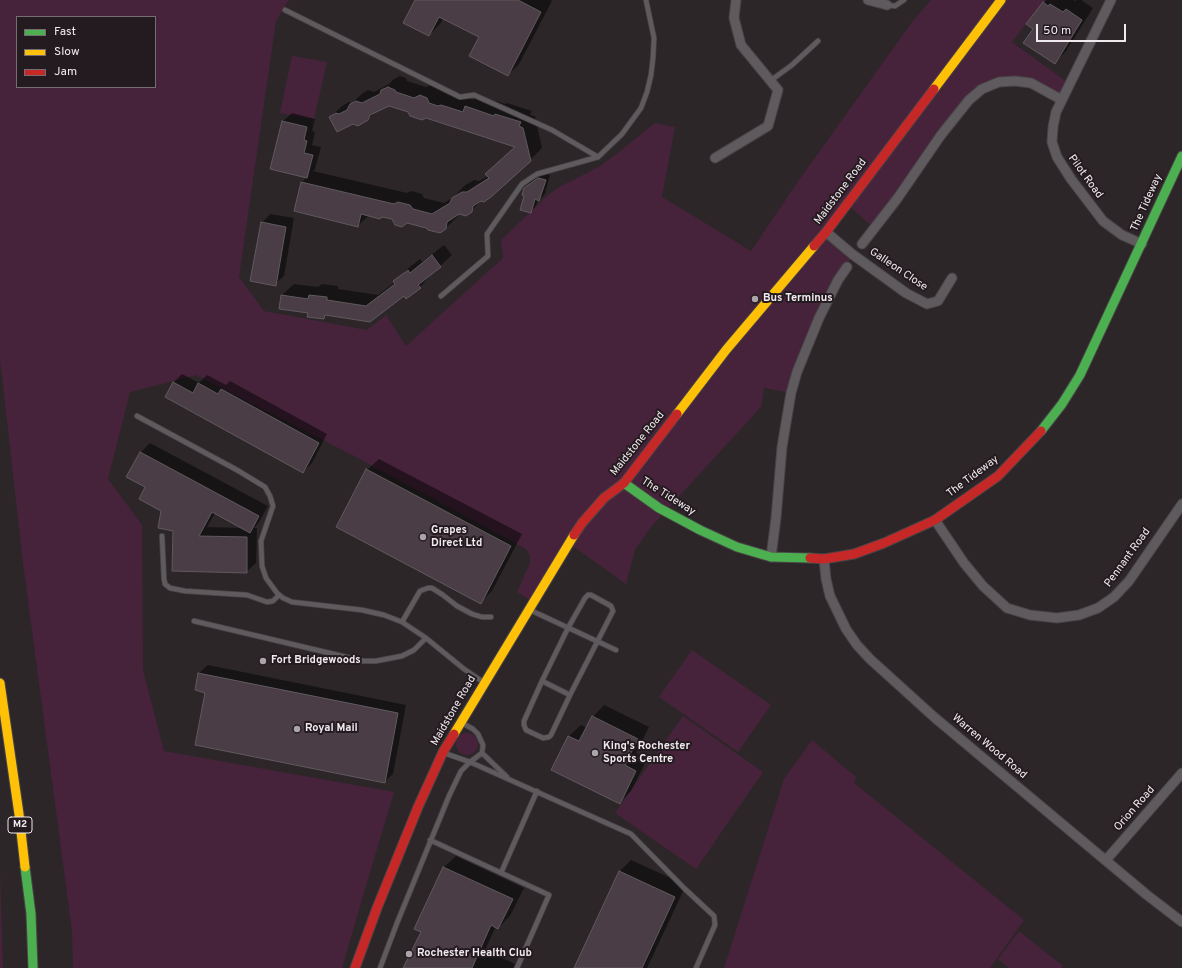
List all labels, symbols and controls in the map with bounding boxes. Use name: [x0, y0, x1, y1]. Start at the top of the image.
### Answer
legend: [16, 16, 156, 88]
scale bar: [1038, 16, 1128, 42]
text: 50 m: [1043, 23, 1071, 39]
text: Fast: [54, 24, 76, 40]
text: Slow: [54, 44, 80, 60]
text: Jam: [54, 64, 77, 80]
street label: Pilot Road: [1065, 153, 1105, 201]
street label: Maidstone Road: [812, 157, 870, 227]
street label: The Tideway: [1128, 172, 1166, 234]
street label: Galleon Close: [866, 246, 930, 294]
place label: Bus Terminus: [763, 292, 833, 306]
marker: Bus Terminus: [750, 294, 760, 304]
street label: Maidstone Road: [608, 409, 668, 479]
street label: The Tideway: [944, 453, 1002, 501]
street label: The Tideway: [638, 475, 698, 519]
place label: Grapes Direct Ltd: [431, 524, 482, 550]
street label: Pennant Road: [1102, 526, 1154, 590]
marker: Grapes Direct Ltd: [418, 532, 428, 542]
place label: Fort Bridgewoods: [271, 654, 361, 668]
marker: Fort Bridgewoods: [258, 656, 268, 666]
street label: Maidstone Road: [429, 674, 479, 748]
street label: Warren Wood Road: [949, 712, 1029, 782]
place label: Royal Mail: [305, 722, 358, 736]
marker: Royal Mail: [292, 724, 302, 734]
place label: King's Rochester Sports Centre: [603, 740, 690, 766]
marker: King's Rochester Sports Centre: [590, 748, 600, 758]
street label: Orion Road: [1112, 784, 1158, 834]
road number: M2: [8, 817, 32, 833]
place label: Rochester Health Club: [417, 947, 532, 961]
marker: Rochester Health Club: [404, 949, 414, 959]

